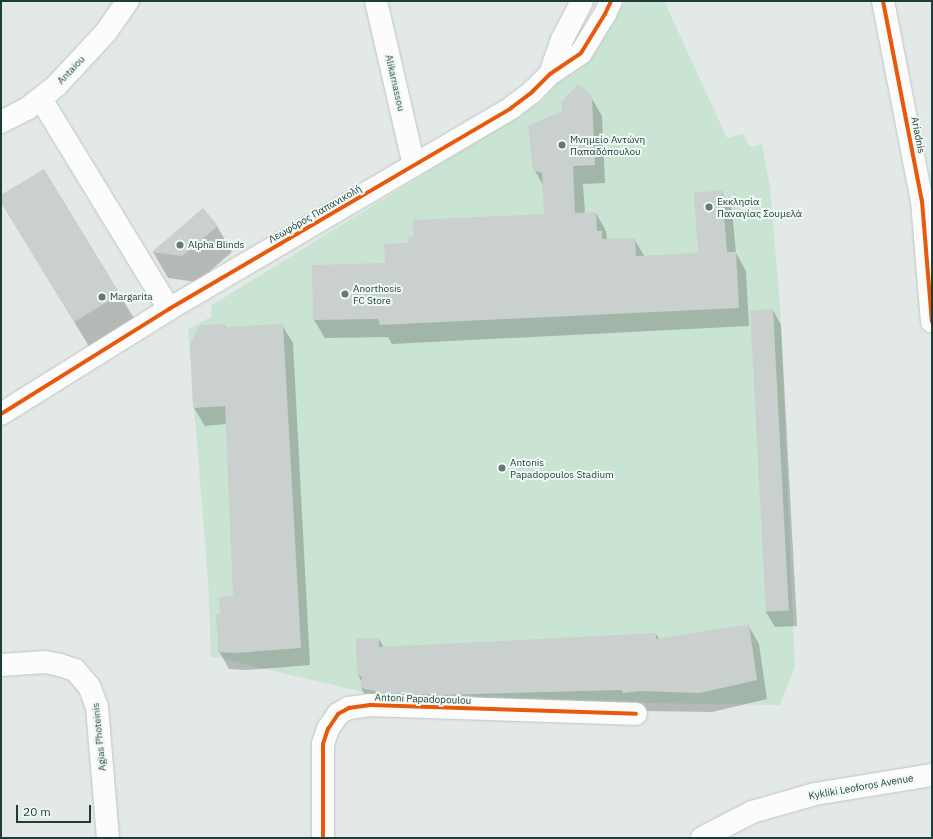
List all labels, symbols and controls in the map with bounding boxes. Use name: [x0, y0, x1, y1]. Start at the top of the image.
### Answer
street label: Antaiou: [55, 53, 87, 87]
street label: Alikarnassou: [383, 53, 407, 113]
street label: Ariadnis: [909, 116, 927, 154]
place label: Μνημείο Αντώνη Παπαδόπουλου: [570, 133, 645, 156]
marker: Μνημείο Αντώνη Παπαδόπουλου: [557, 140, 567, 150]
street label: Λεωφόρος Παπανικολή: [266, 182, 364, 246]
place label: Εκκλησία Παναγίας Σουμελά: [717, 195, 802, 218]
marker: Εκκλησία Παναγίας Σουμελά: [704, 202, 714, 212]
place label: Alpha Blinds: [188, 239, 244, 251]
marker: Alpha Blinds: [175, 240, 185, 250]
place label: Anorthosis FC Store: [353, 282, 401, 306]
marker: Anorthosis FC Store: [340, 289, 350, 299]
place label: Margarita: [110, 291, 153, 303]
marker: Margarita: [97, 292, 107, 302]
place label: Antonis Papadopoulos Stadium: [510, 456, 614, 480]
marker: Antonis Papadopoulos Stadium: [497, 463, 507, 473]
street label: Antoni Papadopoulou: [375, 691, 471, 707]
street label: Agias Photeinis: [89, 702, 109, 772]
street label: Kykliki Leoforos Avenue: [808, 772, 914, 802]
scale bar: [18, 797, 93, 823]
text: 20 m: [23, 804, 51, 819]

